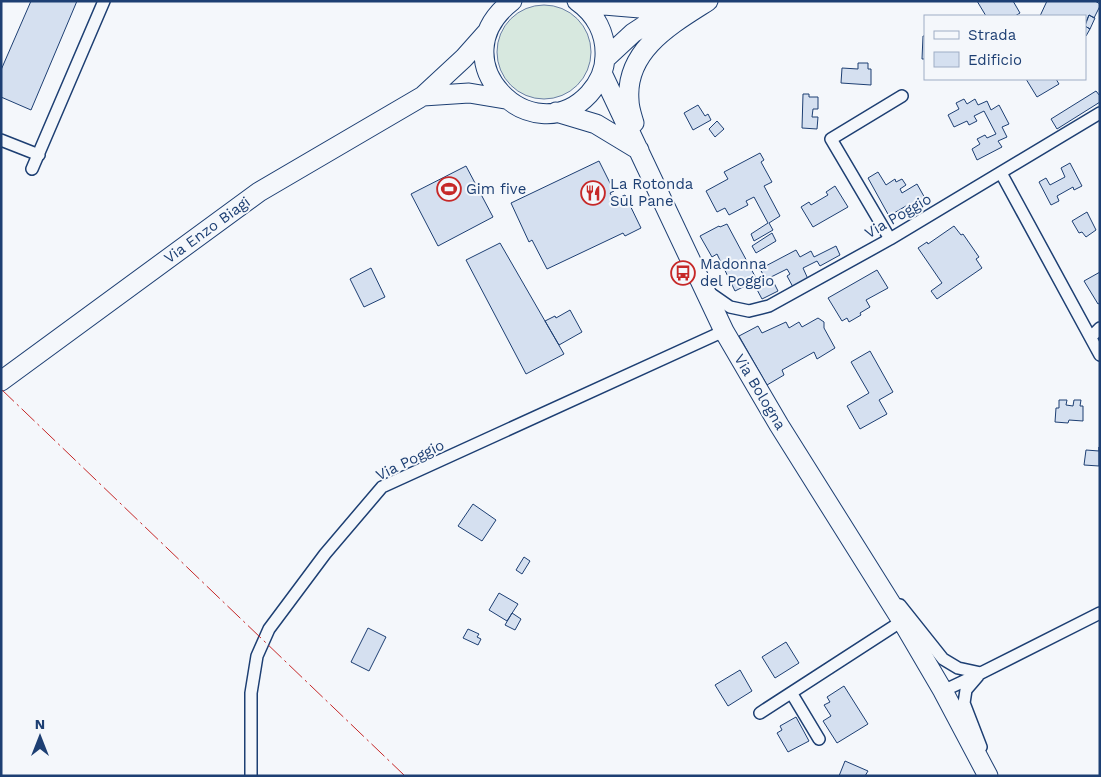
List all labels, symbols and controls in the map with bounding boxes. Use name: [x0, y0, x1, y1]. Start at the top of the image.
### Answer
legend: [924, 15, 1086, 80]
text: Strada: [968, 26, 1017, 44]
text: Edificio: [968, 51, 1022, 69]
place label: La Rotonda Sul Pane: [610, 175, 694, 210]
sports icon: Gim five: [436, 176, 462, 202]
place label: Gim five: [466, 180, 526, 198]
restaurant icon: La Rotonda Sul Pane: [580, 180, 606, 206]
street label: Via Poggio: [861, 190, 935, 242]
street label: Via Enzo Biagi: [160, 193, 254, 267]
place label: Madonna del Poggio: [700, 255, 774, 290]
bus stop icon: Madonna del Poggio: [670, 260, 696, 286]
street label: Via Bologna: [730, 351, 790, 434]
street label: Via Poggio: [373, 436, 447, 484]
north arrow: [15, 712, 65, 762]
text: N: [35, 716, 45, 732]

